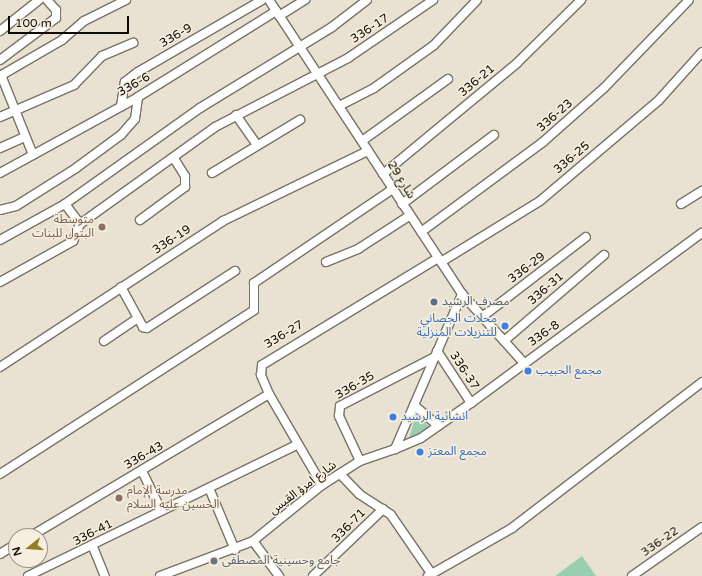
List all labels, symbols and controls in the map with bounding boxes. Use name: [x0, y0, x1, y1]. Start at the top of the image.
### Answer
scale bar: [10, 8, 131, 34]
street label: 336-17: [348, 11, 392, 47]
text: 100 m: [15, 16, 52, 30]
street label: 336-9: [157, 21, 195, 51]
street label: 336-21: [456, 62, 498, 100]
street label: 336-6: [115, 70, 153, 100]
street label: 336-23: [534, 97, 576, 135]
street label: 336-25: [551, 139, 593, 177]
street label: شارع 29: [384, 159, 418, 201]
place label: متوسطة البتول للبنات: [32, 213, 94, 241]
marker: متوسطة البتول للبنات: [97, 222, 107, 232]
street label: 336-19: [150, 222, 194, 258]
street label: 336-29: [506, 249, 548, 287]
street label: 336-31: [525, 270, 567, 308]
place label: مصرف الرشيد: [442, 295, 510, 309]
marker: مصرف الرشيد: [429, 297, 439, 307]
place label: محلات الجصاني للتنزيلات المنزلية: [417, 312, 497, 340]
street label: 336-27: [262, 318, 306, 352]
street label: 336-8: [526, 318, 562, 350]
marker: محلات الجصاني للتنزيلات المنزلية: [500, 321, 510, 331]
street label: 336-37: [446, 349, 482, 393]
place label: مجمع الحبيب: [536, 364, 602, 378]
marker: مجمع الحبيب: [523, 366, 533, 376]
street label: 336-35: [333, 369, 377, 403]
place label: انشائية الرشيد: [401, 410, 468, 424]
marker: انشائية الرشيد: [388, 412, 398, 422]
street label: 336-43: [122, 439, 166, 473]
place label: مجمع المعتز: [428, 445, 487, 459]
marker: مجمع المعتز: [415, 447, 425, 457]
street label: شارع امرؤ القيس: [267, 458, 339, 518]
place label: مدرسة الإمام الحسين عليه السلام: [127, 484, 219, 512]
marker: مدرسة الإمام الحسين عليه السلام: [114, 493, 124, 503]
street label: 336-71: [329, 506, 369, 546]
street label: 336-41: [71, 517, 115, 549]
street label: 336-22: [638, 524, 682, 560]
north arrow: [8, 528, 48, 568]
text: N: [9, 545, 25, 557]
place label: جامع وحسينية المصطفى: [222, 554, 341, 568]
marker: جامع وحسينية المصطفى: [209, 556, 219, 566]

